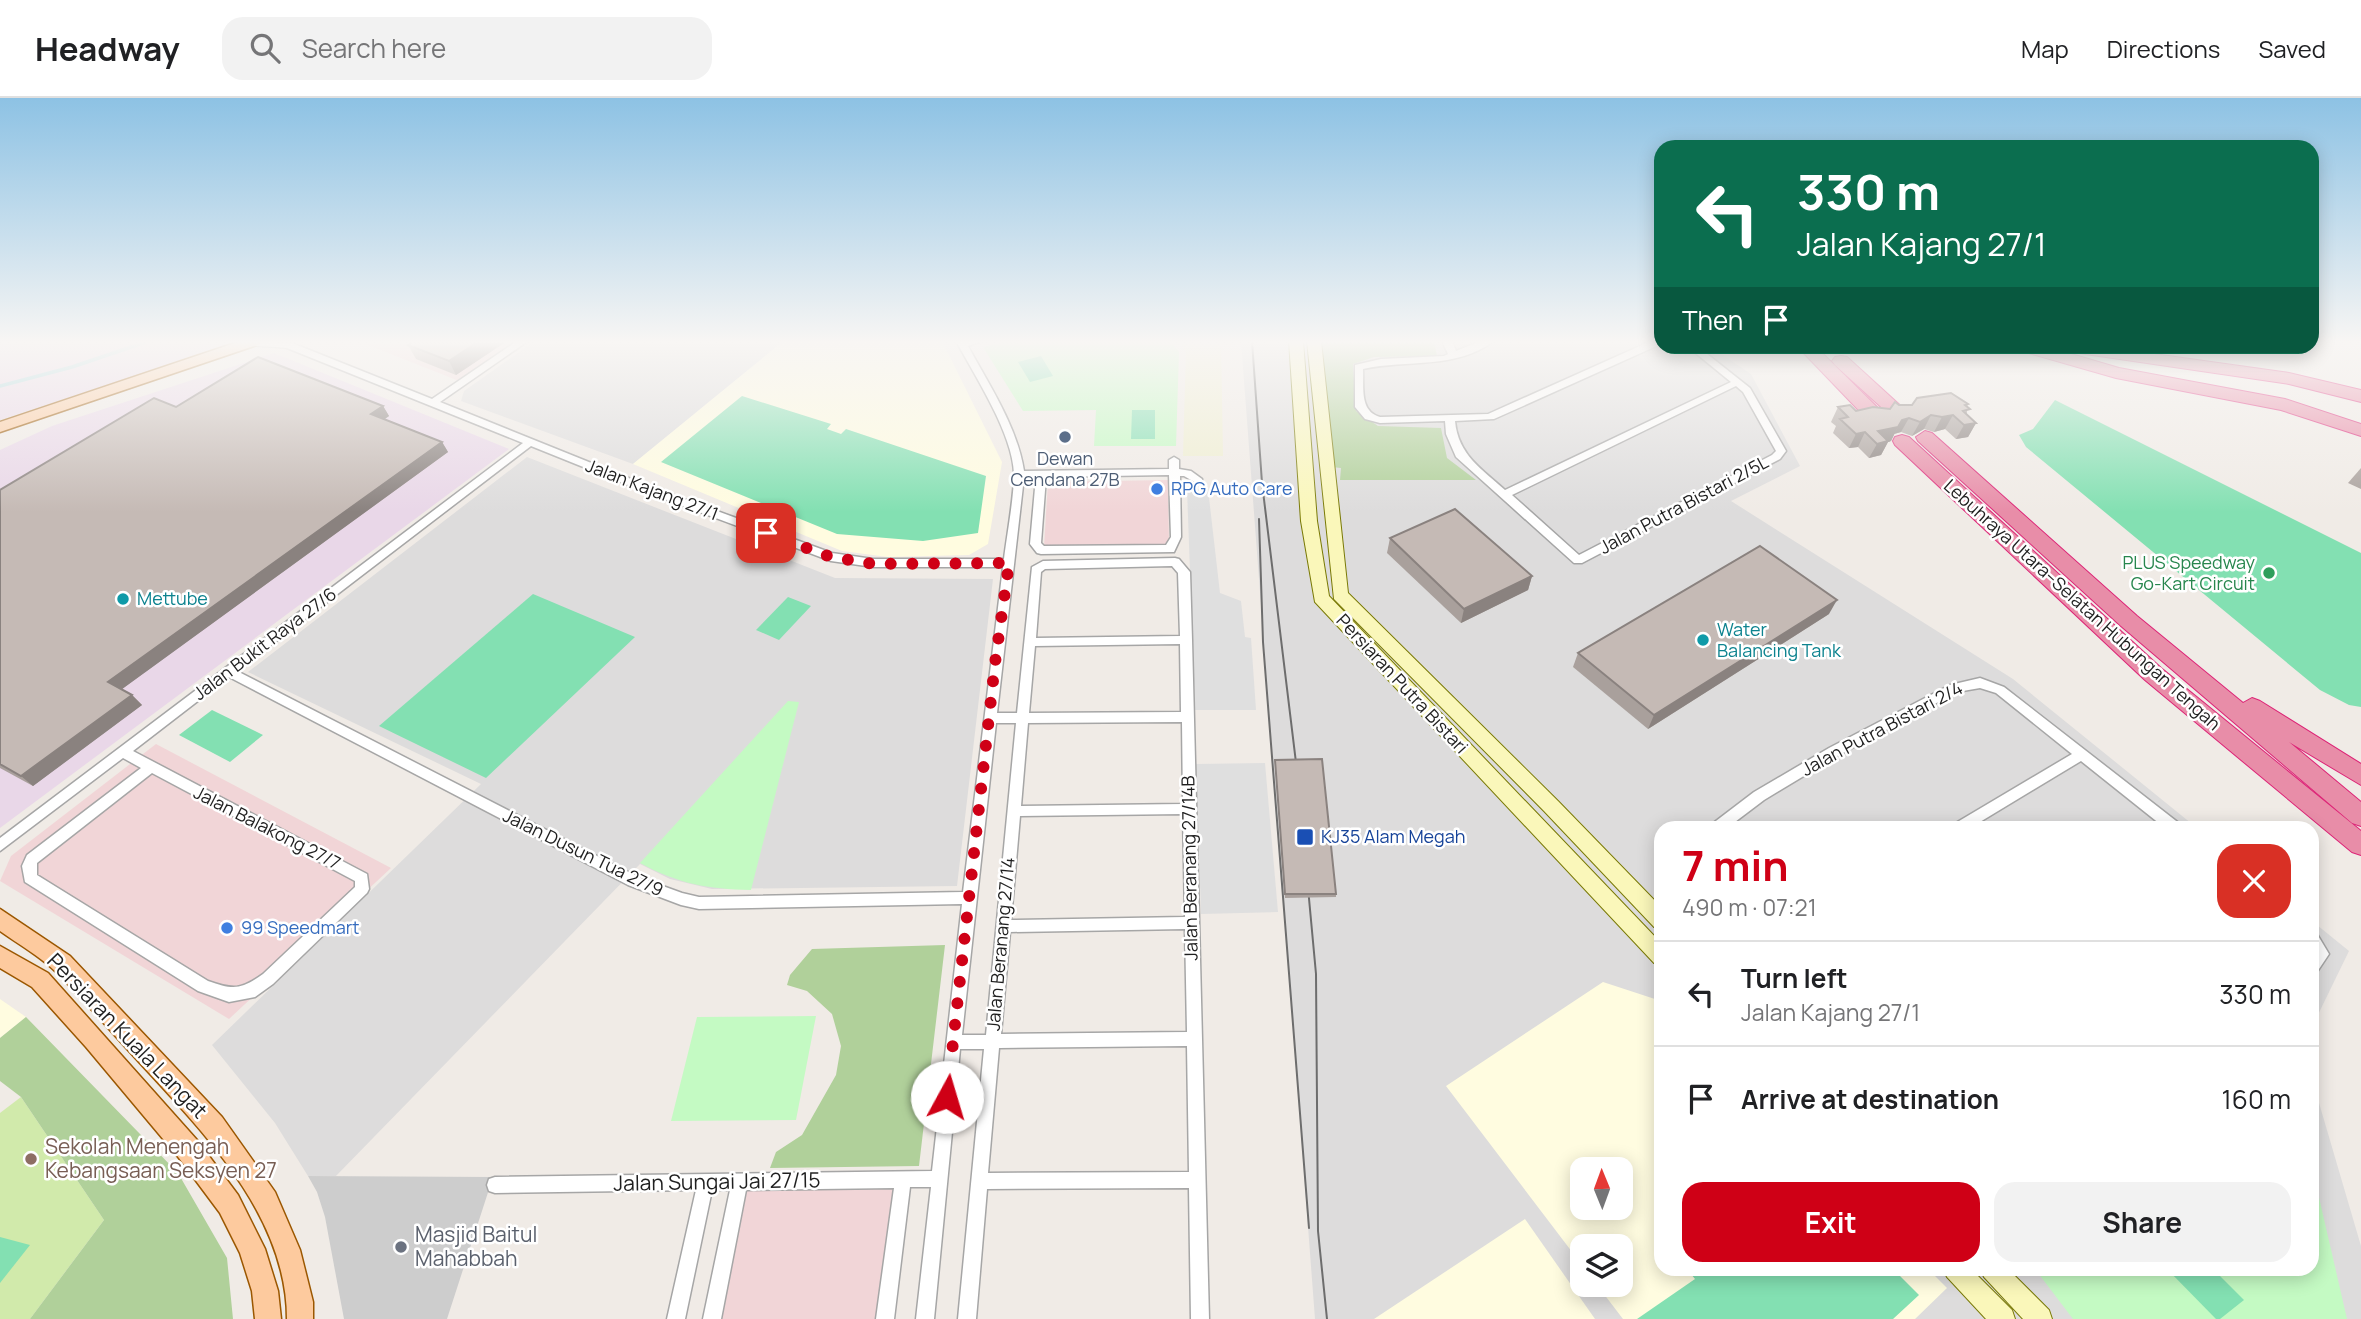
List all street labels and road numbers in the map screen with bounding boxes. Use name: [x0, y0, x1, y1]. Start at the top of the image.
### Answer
street label: Jalan Putra Bistari 2/5L: [1595, 449, 1772, 559]
street label: Jalan Kajang 27/1: [583, 453, 722, 525]
street label: Lebuhraya Utara–Selatan Hubungan Tengah: [1939, 473, 2226, 735]
street label: Jalan Bukit Raya 27/6: [188, 581, 341, 705]
street label: Persiaran Putra Bistari: [1332, 608, 1474, 758]
street label: Jalan Putra Bistari 2/4: [1797, 675, 1966, 781]
street label: Jalan Beranang 27/14B: [1175, 775, 1203, 961]
street label: Jalan Balakong 27/7: [190, 780, 345, 875]
street label: Jalan Dusun Tua 27/9: [499, 803, 668, 901]
street label: Jalan Beranang 27/14: [980, 856, 1020, 1032]
street label: Persiaran Kuala Langat: [42, 947, 214, 1124]
street label: Jalan Sungai Jai 27/15: [613, 1165, 821, 1197]

